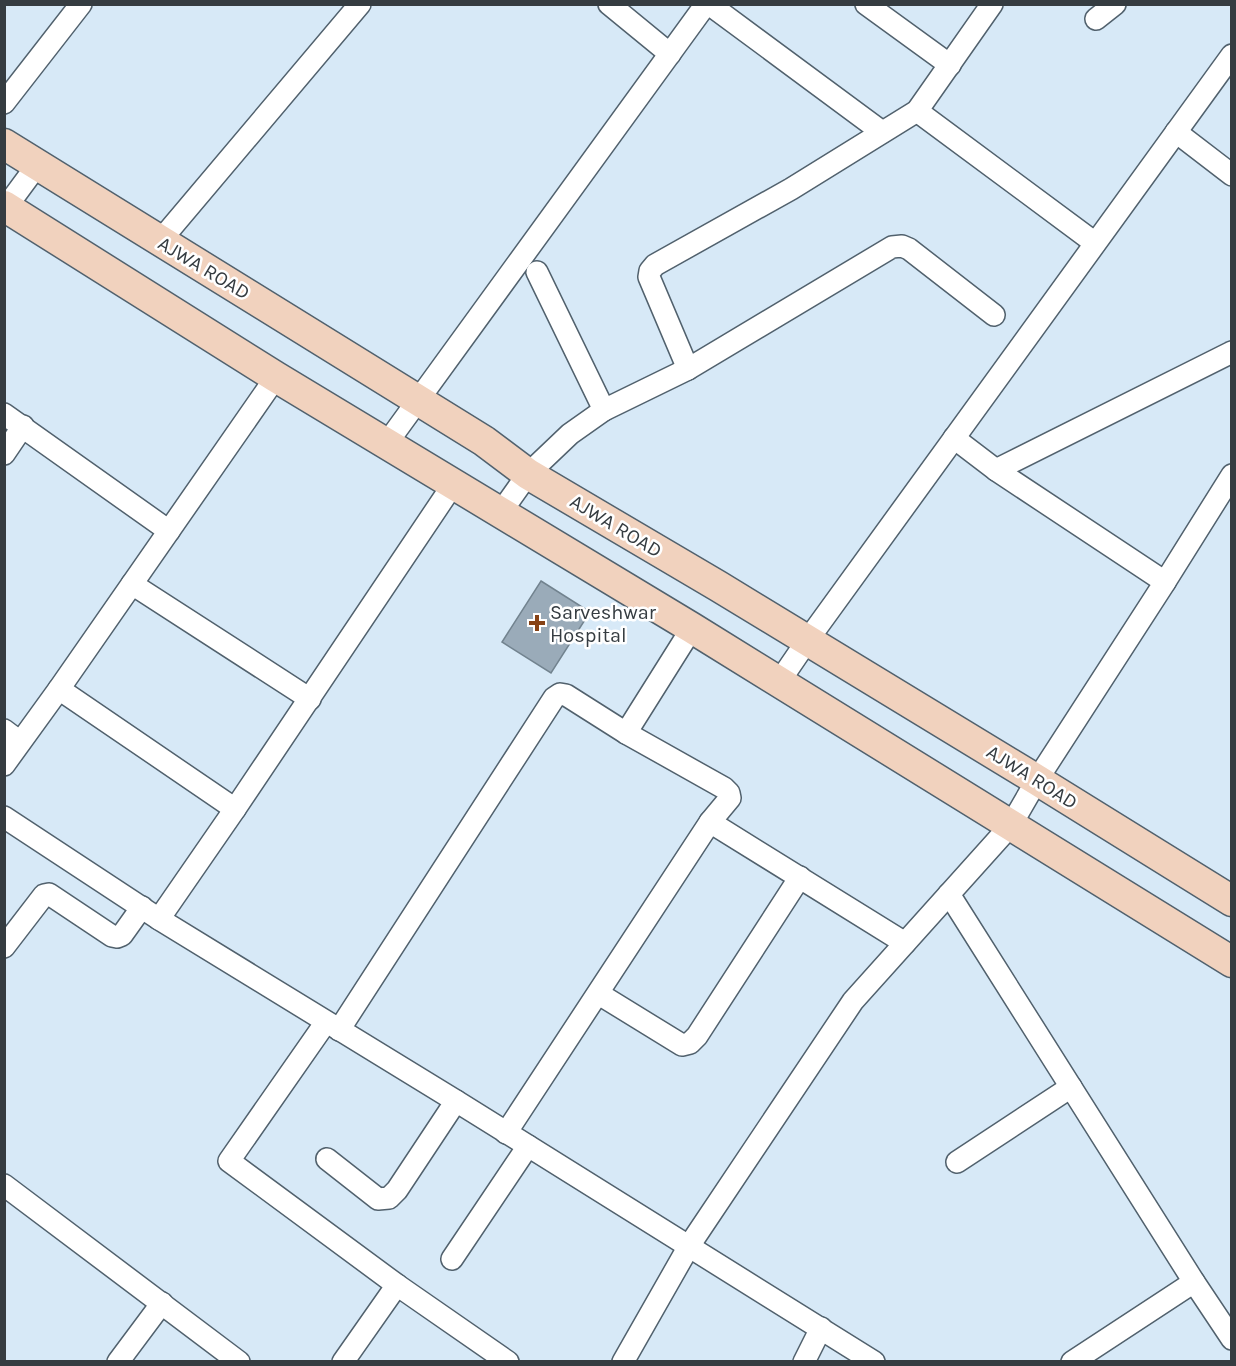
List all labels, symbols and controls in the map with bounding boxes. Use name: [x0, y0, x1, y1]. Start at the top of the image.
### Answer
street label: AJWA ROAD: [154, 232, 254, 304]
street label: AJWA ROAD: [566, 490, 666, 562]
place label: Sarveshwar Hospital: [550, 601, 657, 647]
marker: Sarveshwar Hospital: [528, 614, 546, 632]
street label: AJWA ROAD: [982, 740, 1082, 814]

